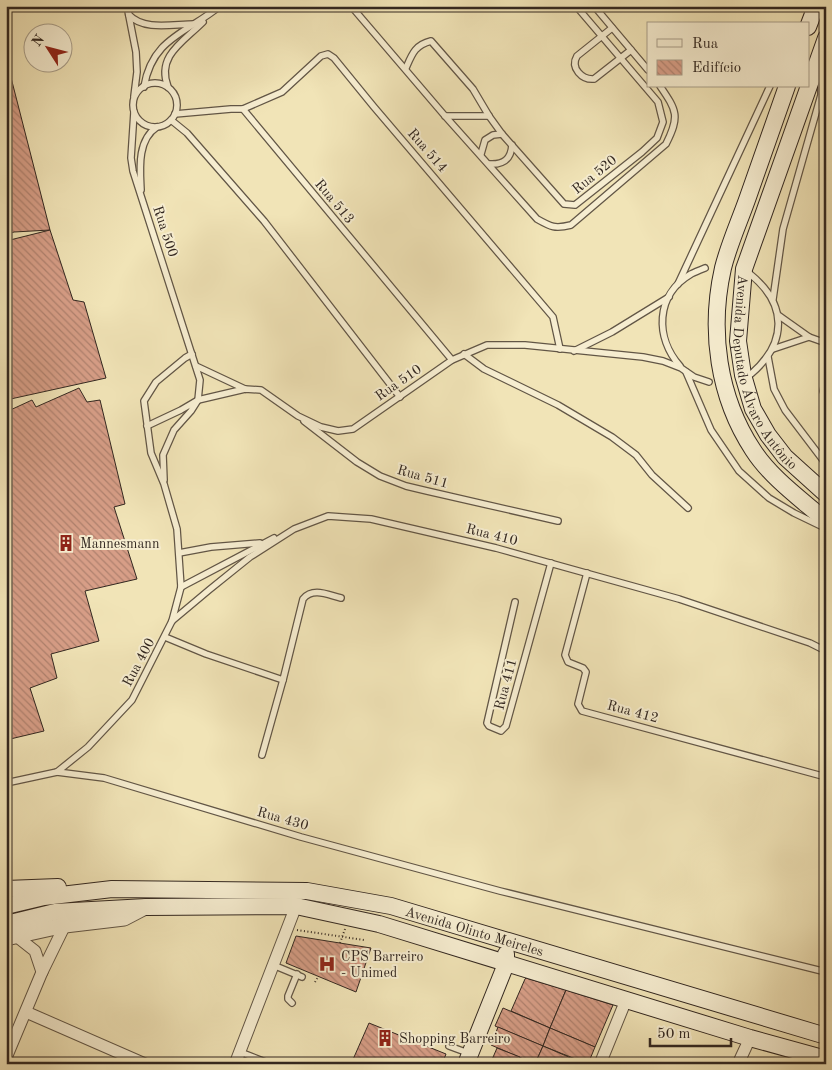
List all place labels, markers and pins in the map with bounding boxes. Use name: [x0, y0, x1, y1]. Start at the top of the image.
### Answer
building icon: Mannesmann: [56, 533, 76, 553]
place label: Mannesmann: [80, 537, 160, 551]
place label: CPS Barreiro - Unimed: [341, 950, 424, 980]
hospital icon: CPS Barreiro - Unimed: [317, 954, 337, 974]
building icon: Shopping Barreiro: [375, 1028, 395, 1048]
place label: Shopping Barreiro: [399, 1032, 511, 1046]

